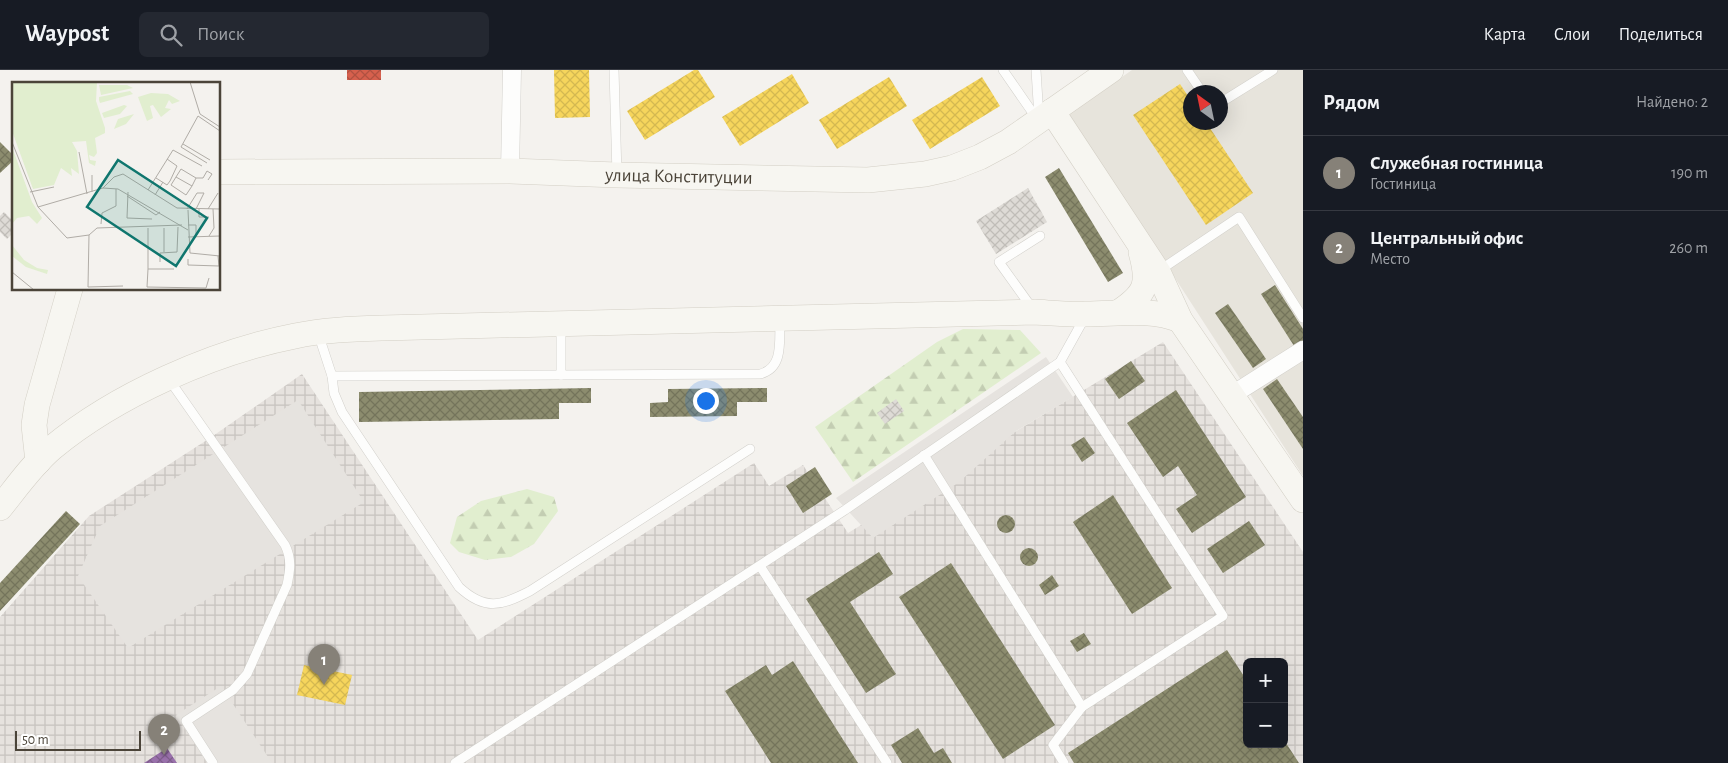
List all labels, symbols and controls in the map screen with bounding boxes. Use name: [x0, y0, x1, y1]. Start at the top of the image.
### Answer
search box: [139, 12, 489, 57]
icon: search: [157, 21, 185, 49]
text: Waypost: [25, 22, 109, 46]
text: Поиск: [197, 25, 245, 44]
text: Карта: [1484, 26, 1526, 44]
text: Слои: [1554, 26, 1590, 44]
text: Поделиться: [1618, 26, 1703, 44]
inset map: [12, 82, 220, 290]
north arrow: [1183, 85, 1228, 130]
text: Рядом: [1323, 92, 1380, 113]
text: Найдено: 2: [1636, 94, 1708, 110]
text: Служебная гостиница: [1370, 154, 1543, 173]
street label: улица Конституции: [604, 165, 753, 187]
text: 1: [1336, 165, 1342, 181]
text: 190 m: [1671, 165, 1708, 181]
text: Гостиница: [1370, 176, 1436, 192]
text: Центральный офис: [1370, 229, 1523, 248]
text: 2: [1335, 240, 1343, 256]
text: 260 m: [1669, 240, 1708, 256]
text: Место: [1370, 251, 1410, 267]
your location: [693, 388, 719, 414]
pin: 1: [308, 644, 340, 685]
map controls: [1243, 658, 1288, 748]
button: +: [1243, 658, 1288, 703]
button: −: [1243, 703, 1288, 748]
pin: 2: [148, 714, 180, 755]
scale bar: [15, 728, 141, 751]
text: 50 m: [22, 733, 49, 747]

